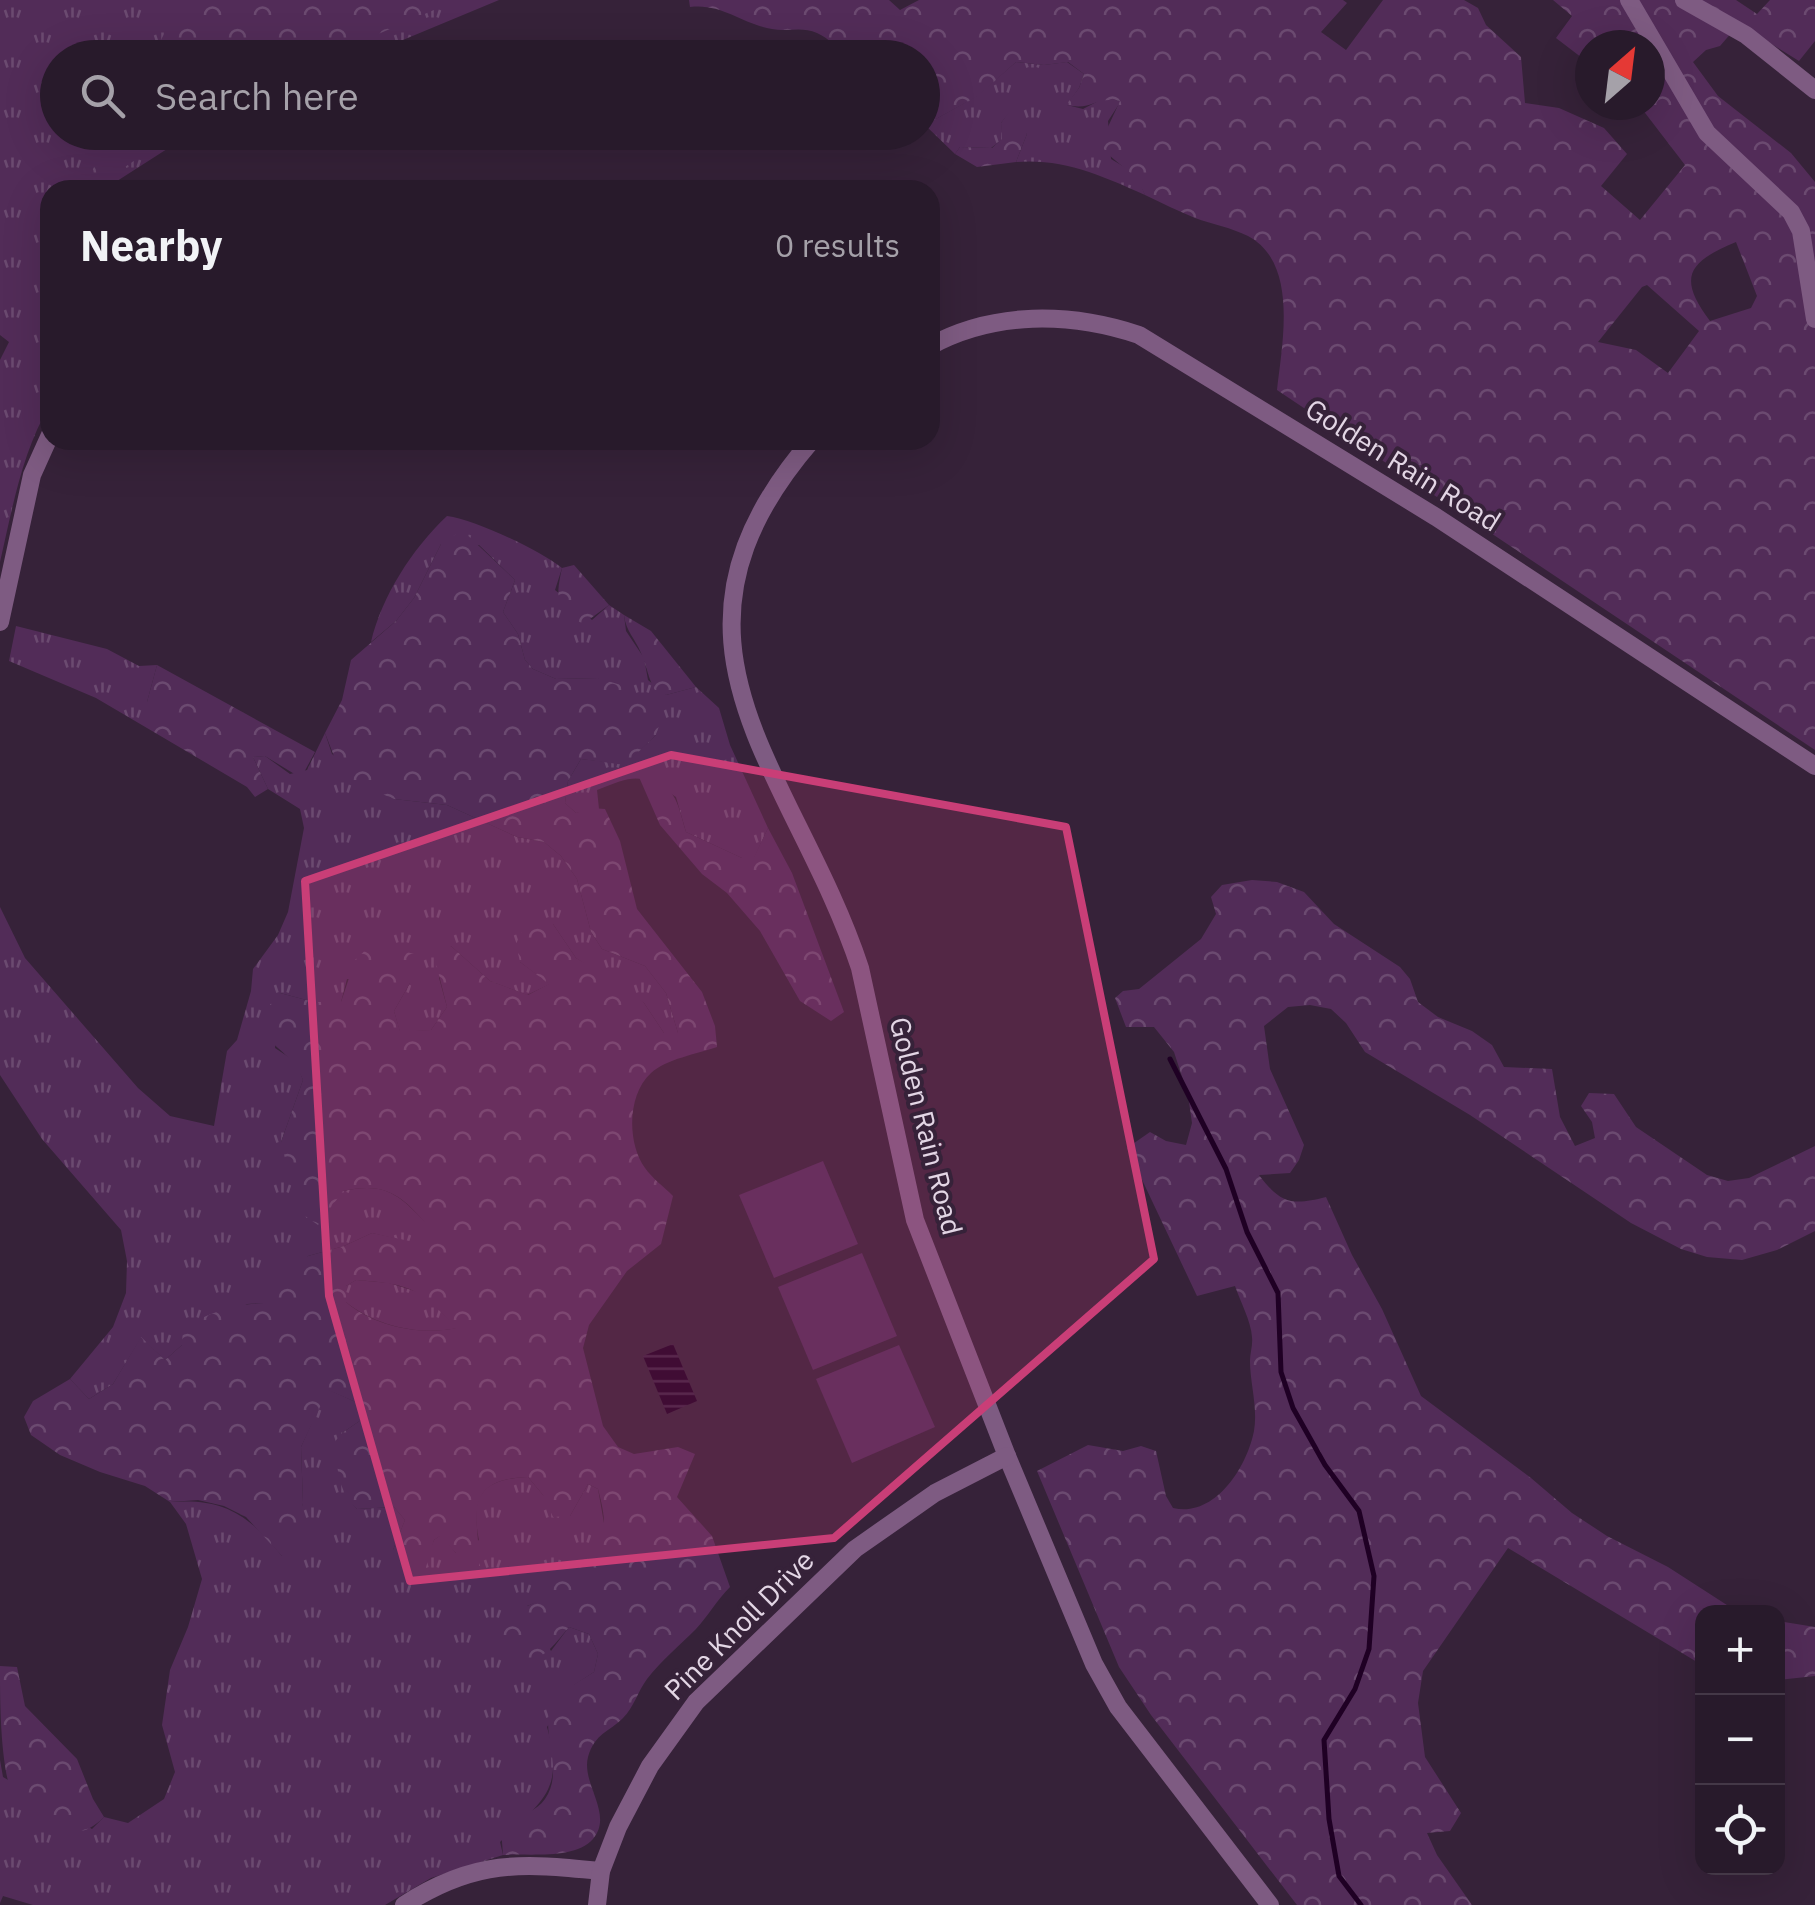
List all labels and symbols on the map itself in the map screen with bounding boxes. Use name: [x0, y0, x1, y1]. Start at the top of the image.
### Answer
north arrow: [1575, 30, 1665, 120]
street label: Golden Rain Road: [1299, 390, 1508, 539]
street label: Golden Rain Road: [882, 1013, 971, 1239]
street label: Pine Knoll Drive: [656, 1542, 822, 1708]

